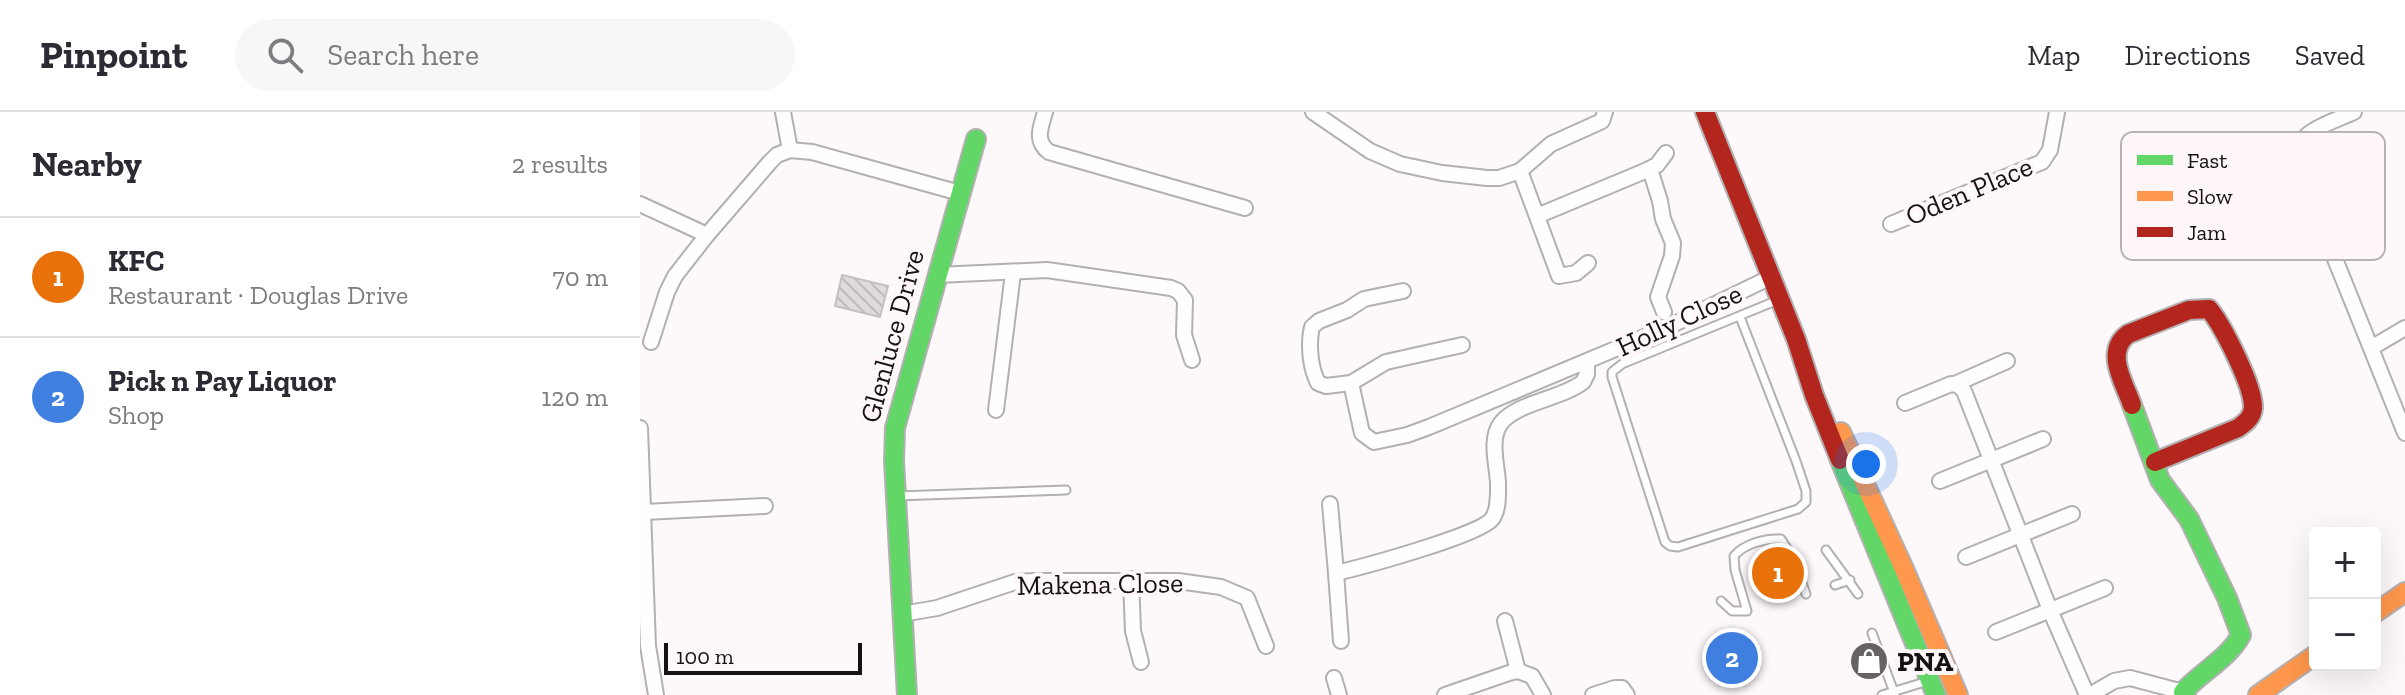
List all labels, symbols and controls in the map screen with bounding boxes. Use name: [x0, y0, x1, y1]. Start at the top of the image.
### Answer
search box: [235, 19, 795, 91]
text: Pinpoint: [40, 32, 187, 78]
icon: search: [263, 33, 307, 77]
text: Search here: [327, 37, 479, 73]
text: Map: [2027, 39, 2080, 72]
text: Directions: [2124, 39, 2251, 72]
text: Saved: [2295, 39, 2365, 72]
legend: [2121, 132, 2385, 260]
text: Nearby: [32, 144, 142, 185]
text: Fast: [2187, 147, 2228, 174]
text: 2 results: [512, 148, 608, 180]
street label: Oden Place: [1901, 150, 2037, 232]
text: Slow: [2187, 183, 2233, 210]
text: Jam: [2187, 219, 2226, 246]
text: KFC: [108, 243, 165, 279]
street label: Glenluce Drive: [853, 246, 931, 426]
text: 1: [53, 261, 63, 293]
text: 70 m: [552, 261, 608, 293]
street label: Holly Close: [1611, 277, 1747, 363]
text: Restaurant · Douglas Drive: [108, 279, 408, 311]
text: Pick n Pay Liquor: [108, 363, 337, 399]
text: 2: [51, 381, 65, 413]
text: 120 m: [541, 381, 608, 413]
text: Shop: [108, 399, 164, 431]
your location: [1846, 444, 1886, 484]
map controls: [2309, 527, 2381, 671]
button: +: [2309, 527, 2381, 599]
pin: 1: [1752, 543, 1804, 603]
street label: Makena Close: [1017, 566, 1183, 602]
button: −: [2309, 599, 2381, 671]
pin: 2: [1706, 628, 1758, 688]
scale bar: [664, 639, 862, 675]
shop icon: PNA: [1848, 640, 1890, 682]
text: 100 m: [676, 643, 734, 670]
place label: PNA: [1897, 645, 1954, 678]

